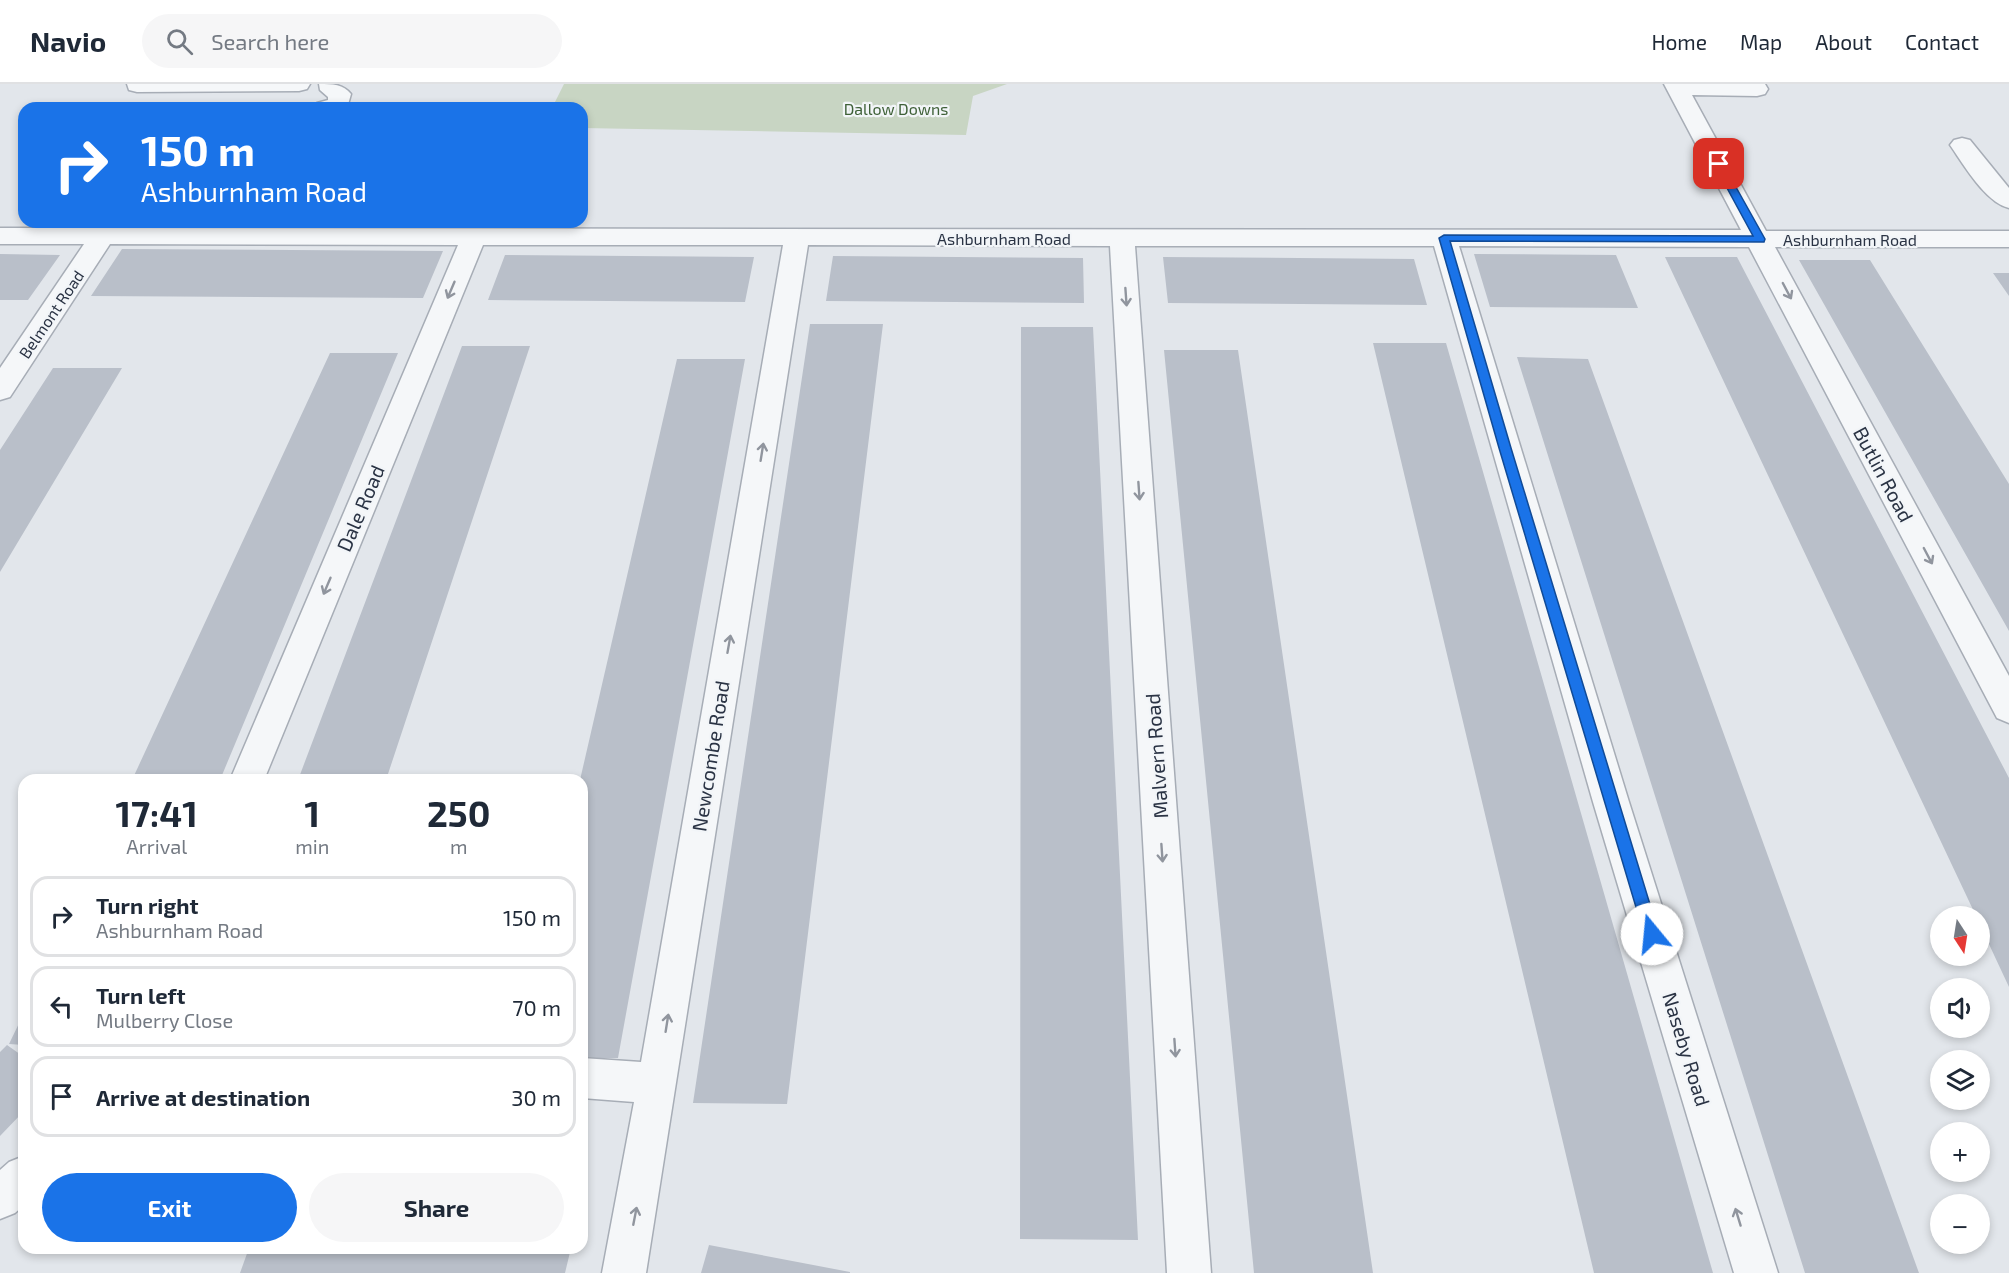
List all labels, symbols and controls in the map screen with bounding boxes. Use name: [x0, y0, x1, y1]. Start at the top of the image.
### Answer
search box: [142, 14, 562, 68]
text: Navio: [30, 24, 106, 58]
icon: search: [163, 25, 196, 58]
text: Search here: [211, 28, 329, 54]
text: Home: [1651, 29, 1707, 54]
text: Map: [1740, 29, 1782, 54]
text: About: [1815, 29, 1872, 54]
text: Contact: [1905, 29, 1979, 54]
park label: Dallow Downs: [844, 99, 948, 118]
text: 150 m: [141, 124, 255, 174]
icon: right: [42, 126, 120, 204]
pin: [1693, 138, 1744, 189]
icon: arrive: [1702, 147, 1735, 180]
text: Ashburnham Road: [141, 175, 367, 207]
street label: Ashburnham Road: [937, 229, 1071, 248]
street label: Ashburnham Road: [1783, 230, 1917, 249]
street label: Belmont Road: [15, 266, 87, 362]
one-way arrow: [445, 280, 457, 298]
one-way arrow: [1781, 282, 1793, 299]
one-way arrow: [1121, 286, 1132, 306]
street label: Butlin Road: [1849, 422, 1919, 526]
one-way arrow: [756, 443, 767, 462]
street label: Dale Road: [331, 461, 389, 555]
one-way arrow: [1133, 481, 1144, 501]
one-way arrow: [1922, 547, 1934, 564]
one-way arrow: [321, 576, 332, 594]
one-way arrow: [724, 635, 735, 655]
street label: Newcombe Road: [686, 679, 734, 833]
street label: Malvern Road: [1140, 693, 1172, 819]
text: 17:41: [116, 791, 198, 834]
text: 1: [305, 791, 320, 834]
text: 250: [427, 791, 490, 834]
text: Arrival: [126, 834, 187, 858]
text: min: [295, 834, 329, 858]
text: m: [450, 834, 467, 858]
one-way arrow: [1157, 843, 1168, 863]
text: Turn right: [96, 892, 198, 918]
icon: right: [45, 900, 78, 933]
position arrow: [1620, 902, 1684, 966]
text: 150 m: [503, 904, 561, 930]
north arrow: [1930, 906, 1990, 966]
map controls: [1930, 906, 1990, 1254]
text: Ashburnham Road: [96, 918, 263, 942]
button: sound: [1930, 978, 1990, 1038]
text: Turn left: [96, 982, 185, 1008]
street label: Naseby Road: [1658, 989, 1716, 1109]
icon: left: [45, 990, 78, 1023]
text: 70 m: [512, 994, 561, 1020]
text: Mulberry Close: [96, 1008, 233, 1032]
one-way arrow: [662, 1014, 673, 1034]
one-way arrow: [1169, 1037, 1180, 1057]
button: layers: [1930, 1050, 1990, 1110]
icon: arrive: [45, 1080, 78, 1113]
text: Arrive at destination: [96, 1084, 310, 1110]
text: 30 m: [511, 1084, 561, 1110]
button: +: [1930, 1122, 1990, 1182]
button: Exit: [42, 1173, 297, 1242]
button: Share: [309, 1173, 564, 1242]
button: −: [1930, 1194, 1990, 1254]
one-way arrow: [630, 1206, 641, 1226]
one-way arrow: [1732, 1208, 1743, 1227]

